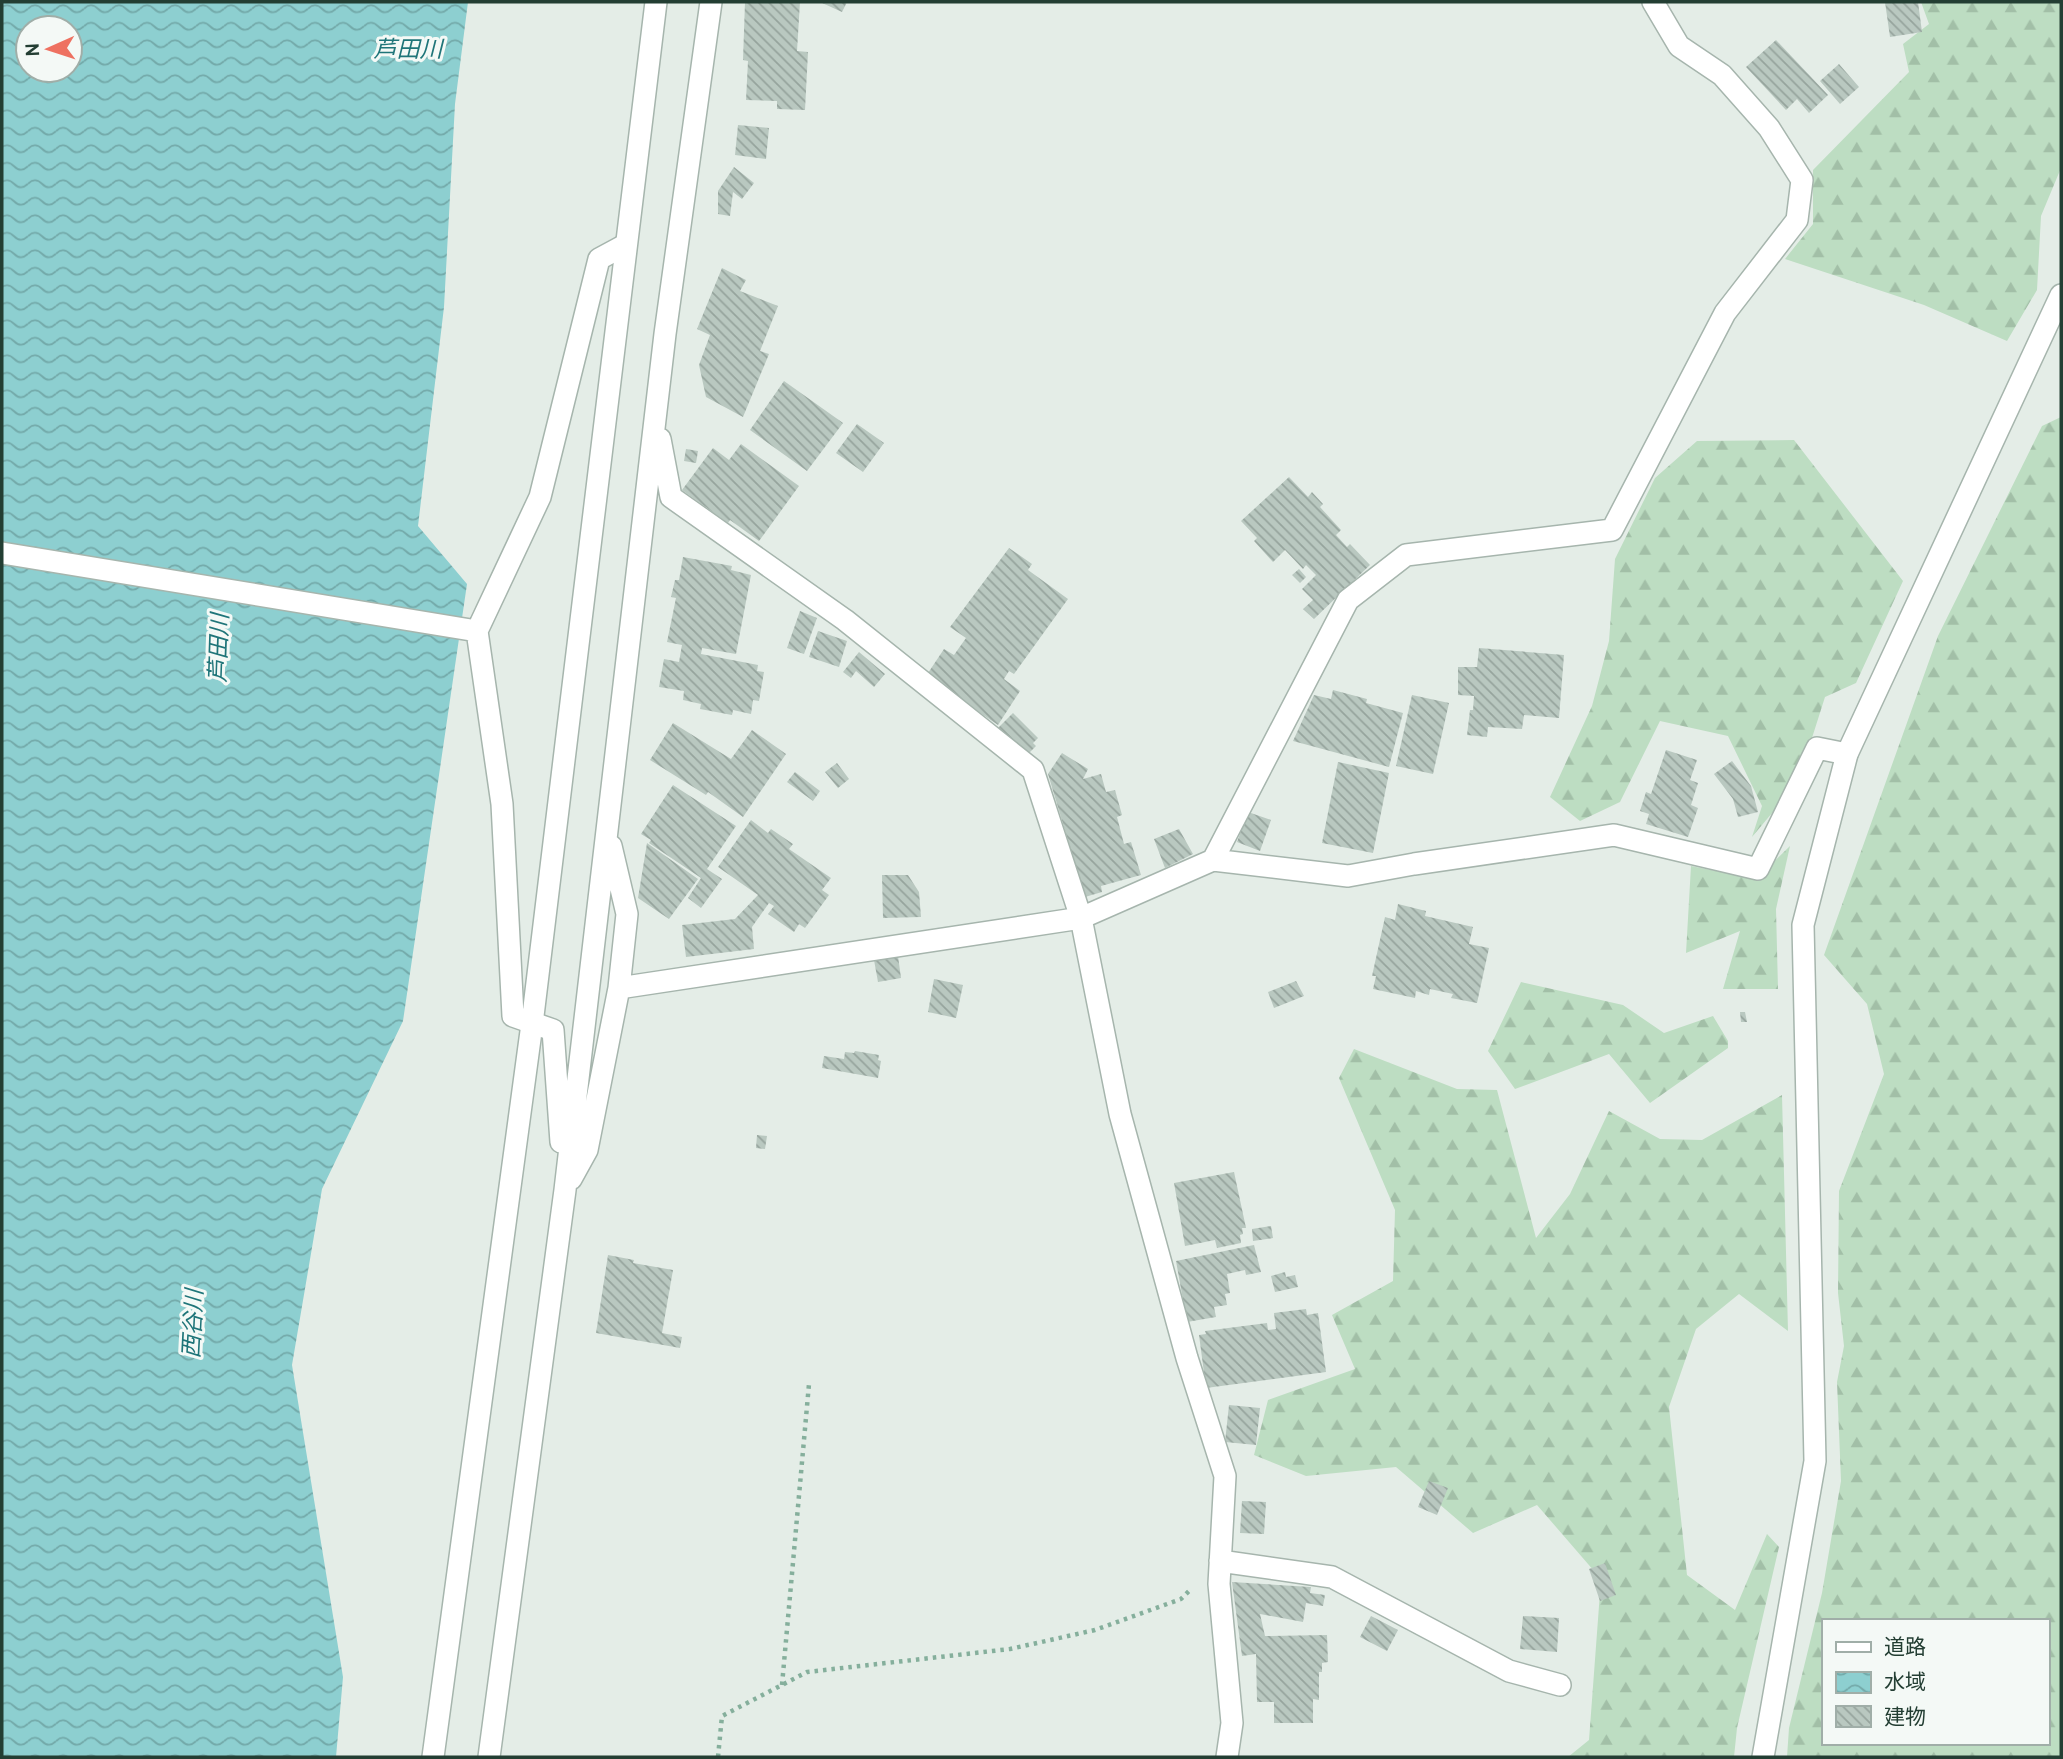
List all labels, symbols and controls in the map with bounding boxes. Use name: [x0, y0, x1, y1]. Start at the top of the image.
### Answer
north arrow: [14, 14, 84, 84]
water label: 芦田川: [374, 37, 446, 66]
text: N: [22, 42, 46, 57]
water label: 芦田川: [205, 610, 237, 683]
water label: 西谷川: [179, 1286, 211, 1359]
legend: [1822, 1619, 2049, 1745]
text: 道路: [1884, 1635, 1926, 1662]
text: 水域: [1884, 1670, 1926, 1697]
text: 建物: [1884, 1705, 1926, 1732]

